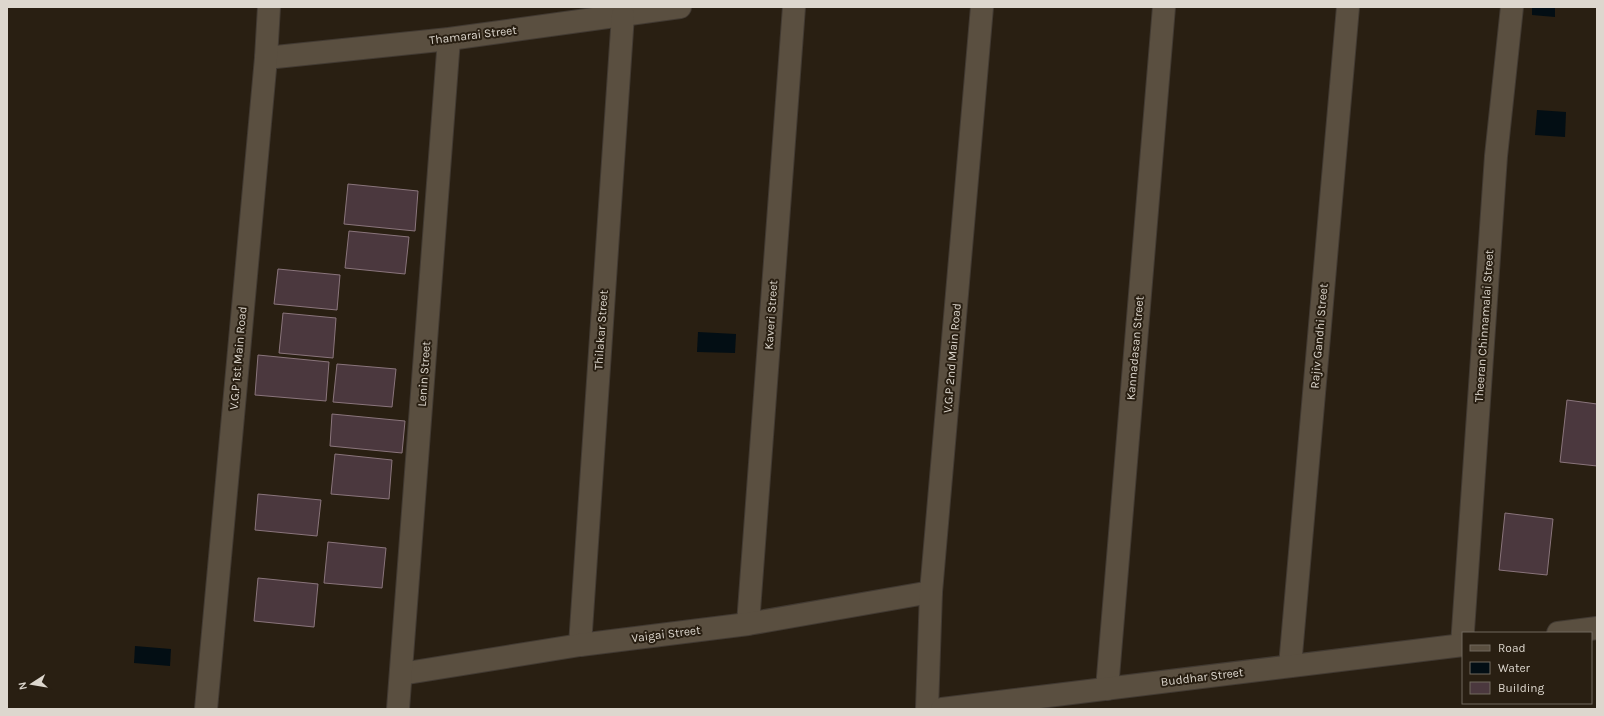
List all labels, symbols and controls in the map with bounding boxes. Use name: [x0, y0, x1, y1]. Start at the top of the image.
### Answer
street label: Thamarai Street: [428, 23, 518, 47]
street label: Theeran Chinnamalai Street: [1472, 249, 1496, 403]
street label: Kaveri Street: [762, 279, 780, 350]
street label: Rajiv Gandhi Street: [1307, 282, 1331, 389]
street label: Thilakar Street: [591, 289, 611, 371]
street label: Kannadasan Street: [1123, 295, 1147, 401]
street label: V.G.P 2nd Main Road: [940, 302, 964, 414]
street label: V.G.P 1st Main Road: [226, 306, 250, 410]
street label: Lenin Street: [415, 340, 433, 407]
street label: Vaigai Street: [631, 623, 702, 645]
legend: [1462, 632, 1592, 704]
text: Road: [1498, 641, 1526, 655]
text: Water: [1498, 661, 1531, 675]
north arrow: [12, 664, 52, 704]
street label: Buddhar Street: [1160, 665, 1244, 689]
text: N: [16, 681, 30, 691]
text: Building: [1498, 681, 1545, 695]

